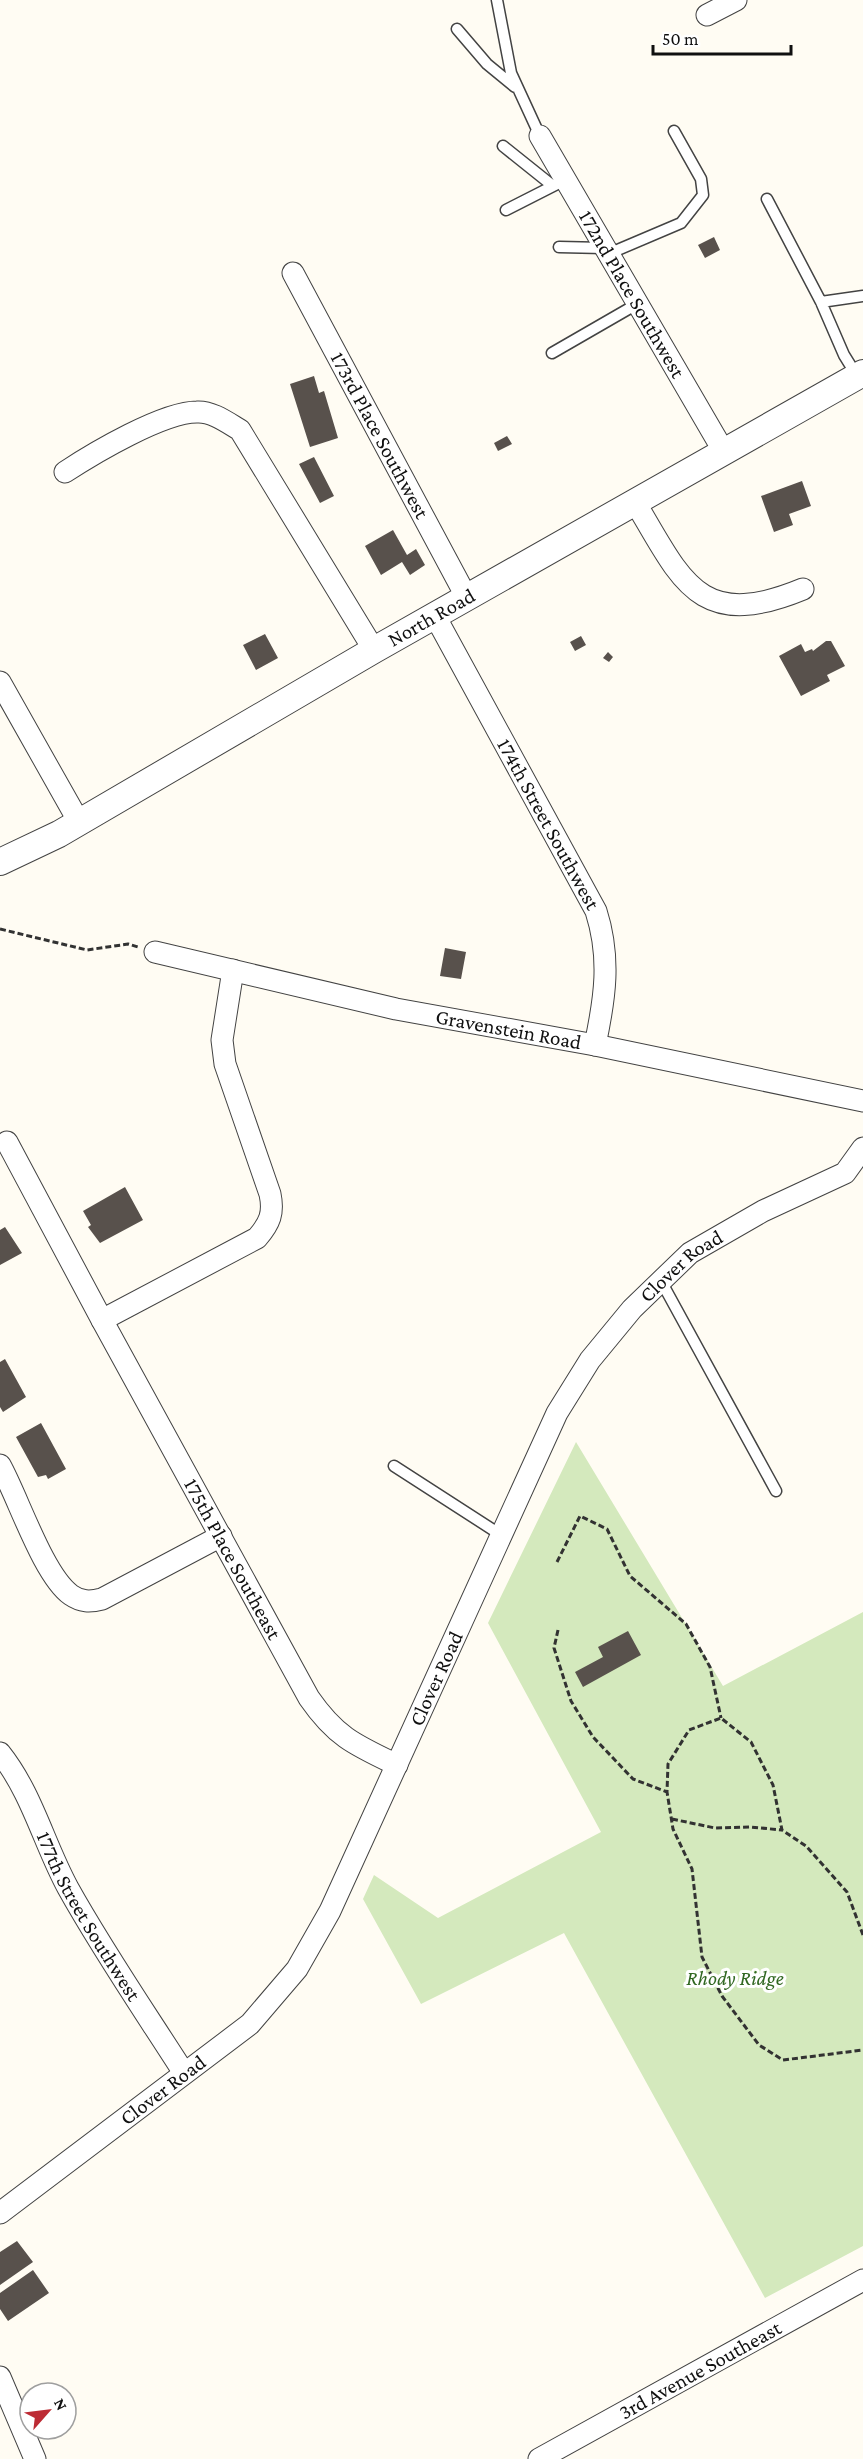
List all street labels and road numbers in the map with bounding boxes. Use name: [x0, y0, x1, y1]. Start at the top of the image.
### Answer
street label: 172nd Place Southwest: [574, 206, 691, 383]
street label: 173rd Place Southwest: [326, 348, 435, 524]
street label: North Road: [383, 583, 479, 652]
street label: 174th Street Southwest: [492, 734, 605, 915]
street label: Gravenstein Road: [434, 1004, 583, 1054]
street label: Clover Road: [635, 1225, 727, 1307]
street label: 175th Place Southeast: [179, 1474, 287, 1644]
street label: Clover Road: [404, 1628, 468, 1729]
street label: 177th Street Southwest: [32, 1828, 146, 2006]
street label: Clover Road: [115, 2050, 210, 2130]
street label: 3rd Avenue Southeast: [615, 2315, 786, 2424]

